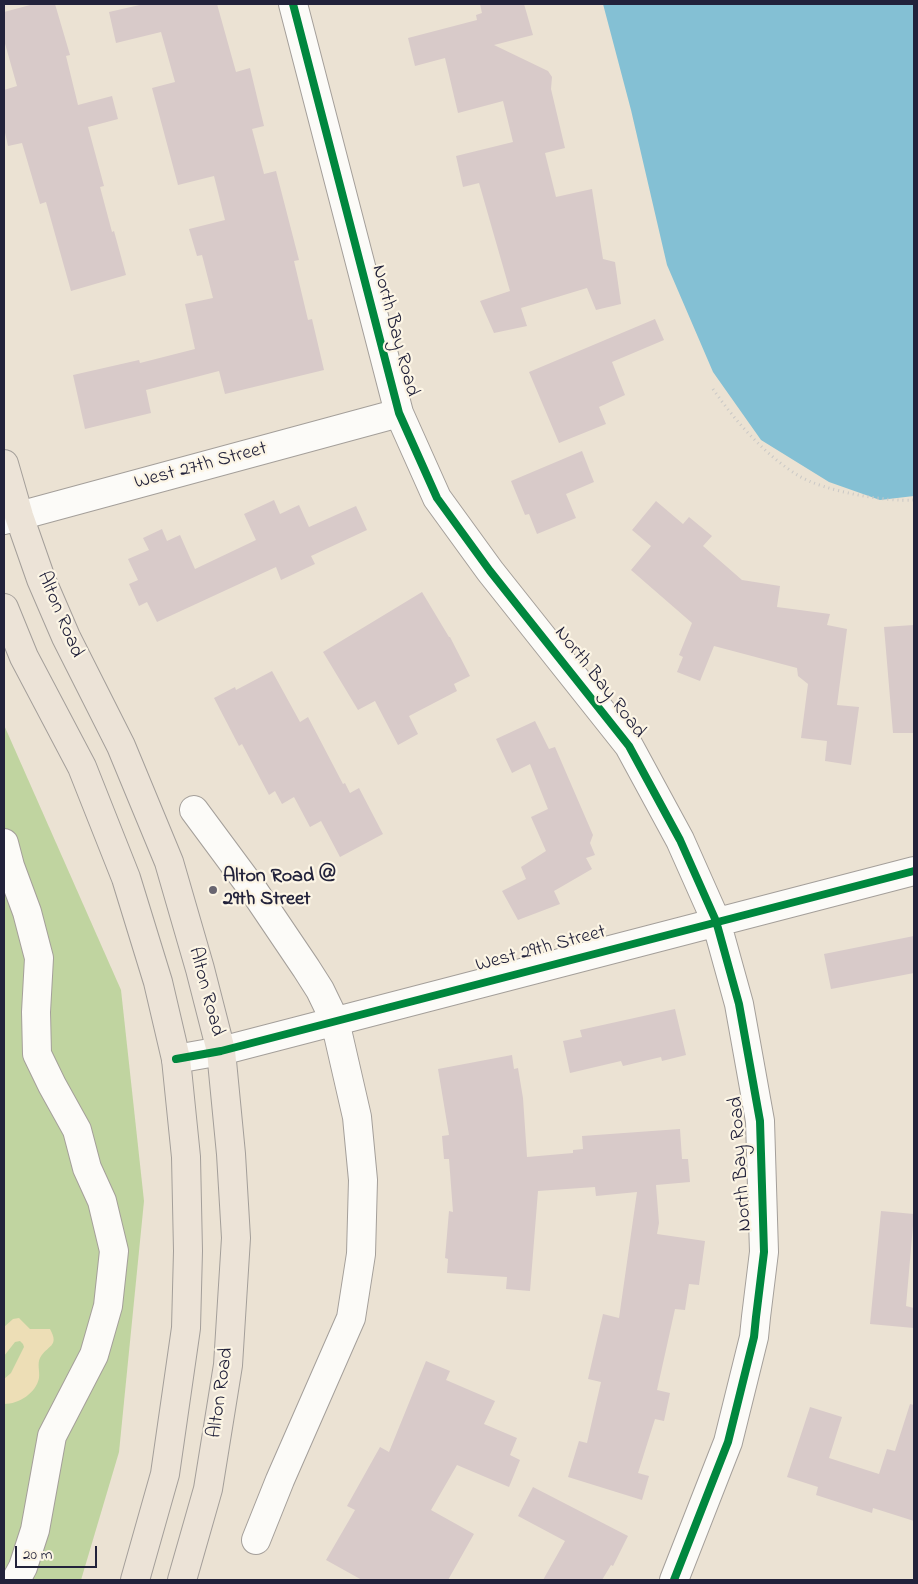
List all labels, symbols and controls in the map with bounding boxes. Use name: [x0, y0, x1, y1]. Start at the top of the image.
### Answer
street label: North Bay Road: [365, 263, 423, 399]
street label: West 27th Street: [132, 438, 270, 496]
street label: Alton Road: [30, 568, 88, 662]
street label: North Bay Road: [548, 622, 650, 744]
place label: Alton Road @ 29th Street: [223, 866, 335, 913]
marker: Alton Road @ 29th Street: [207, 884, 219, 896]
street label: West 29th Street: [473, 921, 609, 979]
street label: Alton Road: [182, 945, 228, 1039]
street label: North Bay Road: [725, 1096, 759, 1232]
street label: Alton Road: [204, 1346, 240, 1440]
scale bar: [18, 1536, 100, 1568]
text: 20 m: [23, 1544, 52, 1566]

